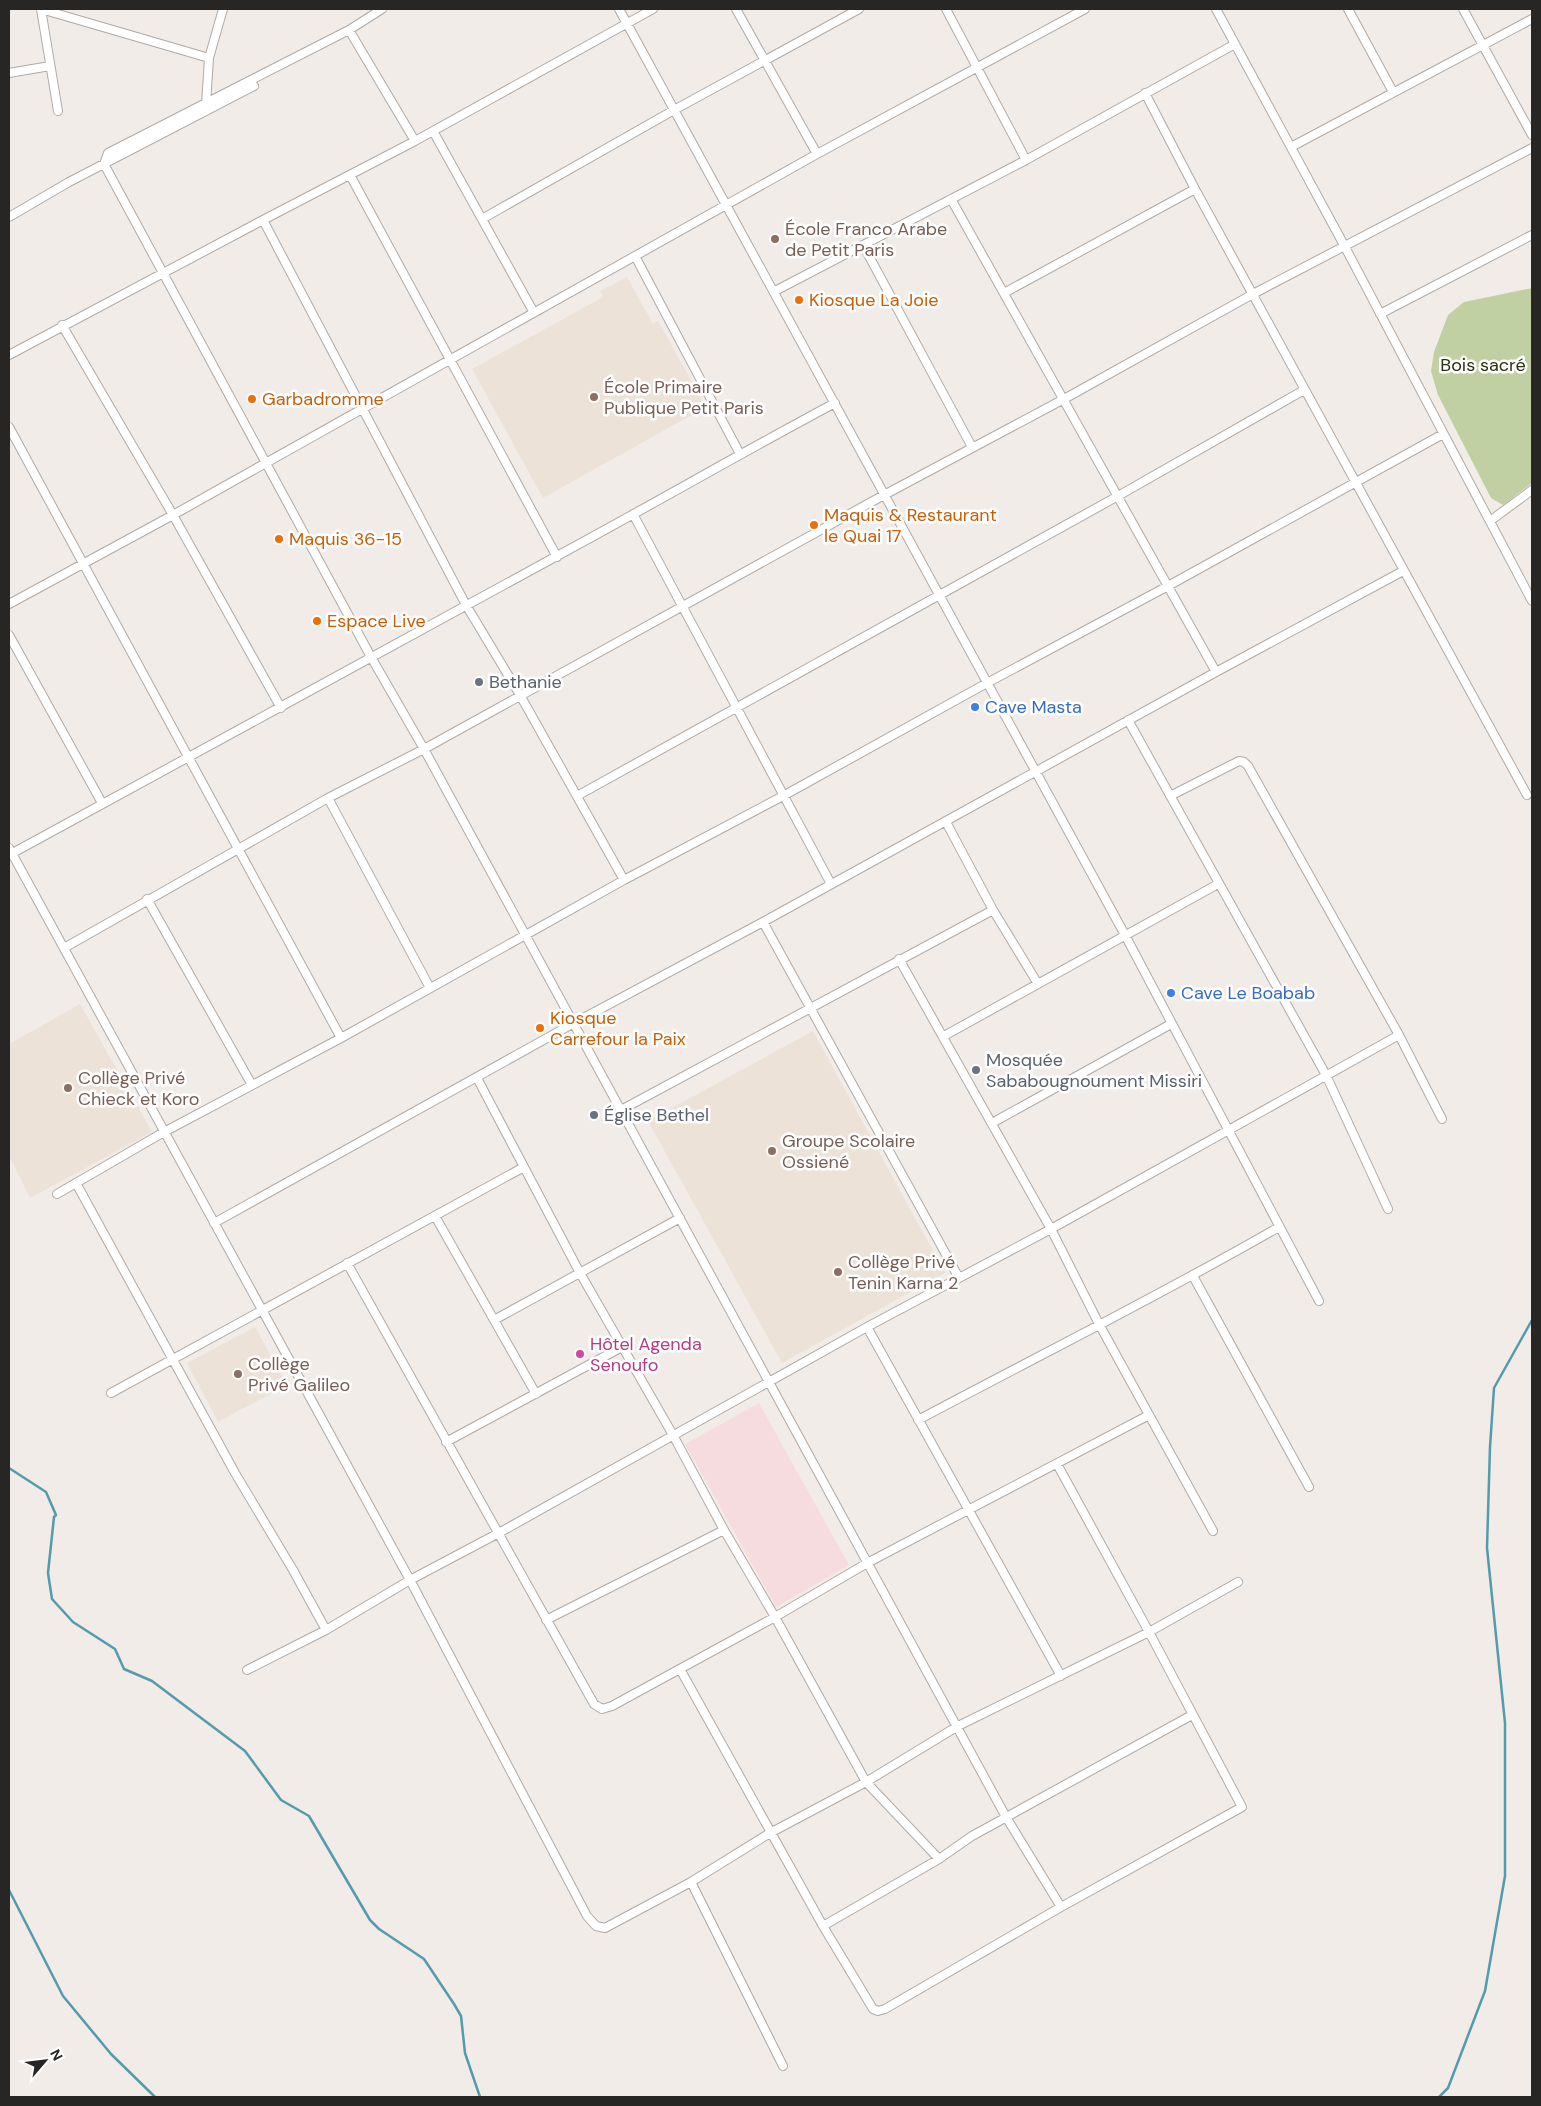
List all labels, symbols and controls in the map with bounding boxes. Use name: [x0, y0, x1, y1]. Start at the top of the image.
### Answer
place label: École Franco Arabe de Petit Paris: [785, 217, 947, 262]
marker: École Franco Arabe de Petit Paris: [769, 233, 781, 245]
place label: Kiosque La Joie: [809, 288, 938, 312]
marker: Kiosque La Joie: [793, 294, 805, 306]
park label: Bois sacré: [1440, 353, 1526, 377]
place label: École Primaire Publique Petit Paris: [604, 375, 764, 420]
place label: Garbadromme: [262, 387, 384, 411]
marker: École Primaire Publique Petit Paris: [588, 391, 600, 403]
marker: Garbadromme: [246, 393, 258, 405]
place label: Maquis & Restaurant le Quai 17: [824, 503, 997, 548]
marker: Maquis & Restaurant le Quai 17: [808, 519, 820, 531]
place label: Maquis 36-15: [289, 527, 402, 551]
marker: Maquis 36-15: [273, 533, 285, 545]
place label: Espace Live: [327, 609, 426, 633]
marker: Espace Live: [311, 615, 323, 627]
place label: Bethanie: [489, 670, 562, 694]
marker: Bethanie: [473, 676, 485, 688]
place label: Cave Masta: [985, 695, 1082, 719]
marker: Cave Masta: [969, 701, 981, 713]
place label: Cave Le Boabab: [1181, 981, 1315, 1005]
marker: Cave Le Boabab: [1165, 987, 1177, 999]
place label: Kiosque Carrefour la Paix: [550, 1006, 686, 1051]
marker: Kiosque Carrefour la Paix: [534, 1022, 546, 1034]
place label: Mosquée Sababougnoument Missiri: [986, 1048, 1202, 1093]
marker: Mosquée Sababougnoument Missiri: [970, 1064, 982, 1076]
place label: Collège Privé Chieck et Koro: [78, 1066, 199, 1111]
marker: Collège Privé Chieck et Koro: [62, 1082, 74, 1094]
place label: Église Bethel: [604, 1103, 709, 1127]
marker: Église Bethel: [588, 1109, 600, 1121]
place label: Groupe Scolaire Ossiené: [782, 1129, 915, 1174]
marker: Groupe Scolaire Ossiené: [766, 1145, 778, 1157]
place label: Collège Privé Tenin Karna 2: [848, 1250, 958, 1295]
marker: Collège Privé Tenin Karna 2: [832, 1266, 844, 1278]
place label: Hôtel Agenda Senoufo: [590, 1332, 702, 1377]
marker: Hôtel Agenda Senoufo: [574, 1348, 586, 1360]
place label: Collège Privé Galileo: [248, 1352, 350, 1397]
marker: Collège Privé Galileo: [232, 1368, 244, 1380]
north arrow: [20, 2036, 70, 2086]
text: N: [46, 2046, 67, 2064]

